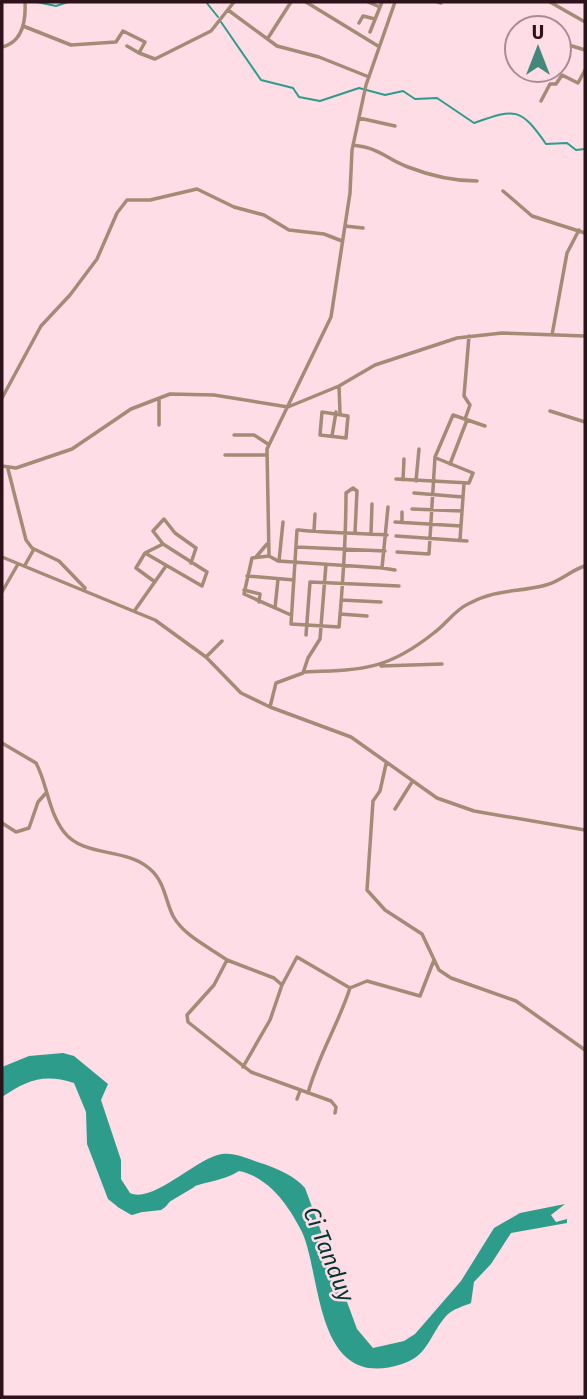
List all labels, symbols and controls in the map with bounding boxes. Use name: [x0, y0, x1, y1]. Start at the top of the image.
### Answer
north arrow: [503, 14, 573, 84]
text: U: [532, 21, 544, 44]
water label: Ci Tanduy: [297, 1202, 361, 1306]

